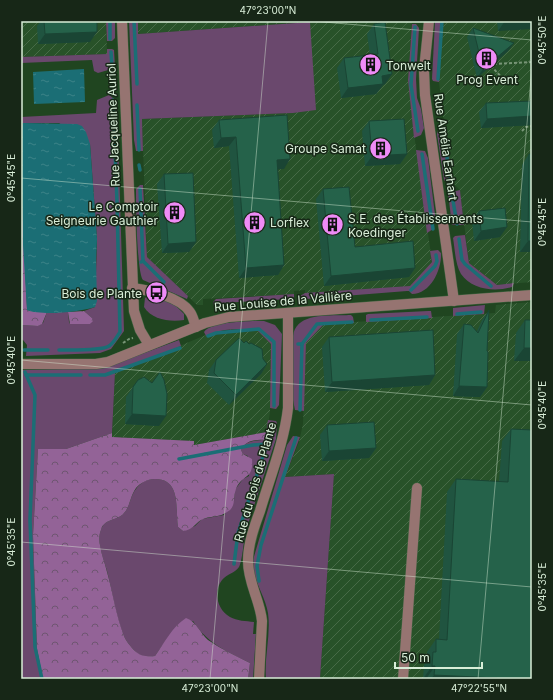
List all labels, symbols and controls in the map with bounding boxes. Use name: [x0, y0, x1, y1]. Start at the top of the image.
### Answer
text: 47°23'00"N: [240, 4, 296, 16]
text: 0°45'50"E: [536, 15, 548, 65]
building icon: Prog Event: [474, 45, 500, 71]
building icon: Tonwelt: [358, 52, 384, 78]
place label: Tonwelt: [386, 58, 431, 73]
street label: Rue Jacqueline Auriol: [103, 63, 123, 187]
place label: Prog Event: [456, 72, 518, 87]
street label: Rue Amélia Earhart: [431, 92, 461, 202]
building icon: Groupe Samat: [368, 135, 394, 161]
place label: Groupe Samat: [285, 141, 366, 156]
text: 0°45'45"E: [5, 154, 17, 202]
text: 0°45'45"E: [536, 198, 548, 246]
place label: Le Comptoir Seigneurie Gauthier: [46, 199, 158, 228]
building icon: Le Comptoir Seigneurie Gauthier: [161, 200, 187, 226]
building icon: Lorflex: [241, 209, 267, 235]
place label: S.E. des Établissements Koedinger: [348, 211, 483, 240]
building icon: S.E. des Établissements Koedinger: [319, 212, 345, 238]
place label: Lorflex: [270, 215, 310, 230]
bus stop icon: Bois de Plante: [144, 280, 170, 306]
place label: Bois de Plante: [61, 286, 142, 301]
street label: Rue Louise de la Vallière: [214, 288, 352, 314]
text: 0°45'40"E: [5, 336, 17, 384]
text: 0°45'40"E: [536, 381, 548, 429]
street label: Rue du Bois de Plante: [231, 421, 279, 543]
text: 0°45'35"E: [5, 518, 17, 566]
text: 0°45'35"E: [536, 563, 548, 611]
scale bar: [395, 644, 482, 670]
text: 50 m: [401, 650, 430, 665]
text: 47°23'00"N: [182, 682, 238, 694]
text: 47°22'55"N: [451, 682, 507, 694]

